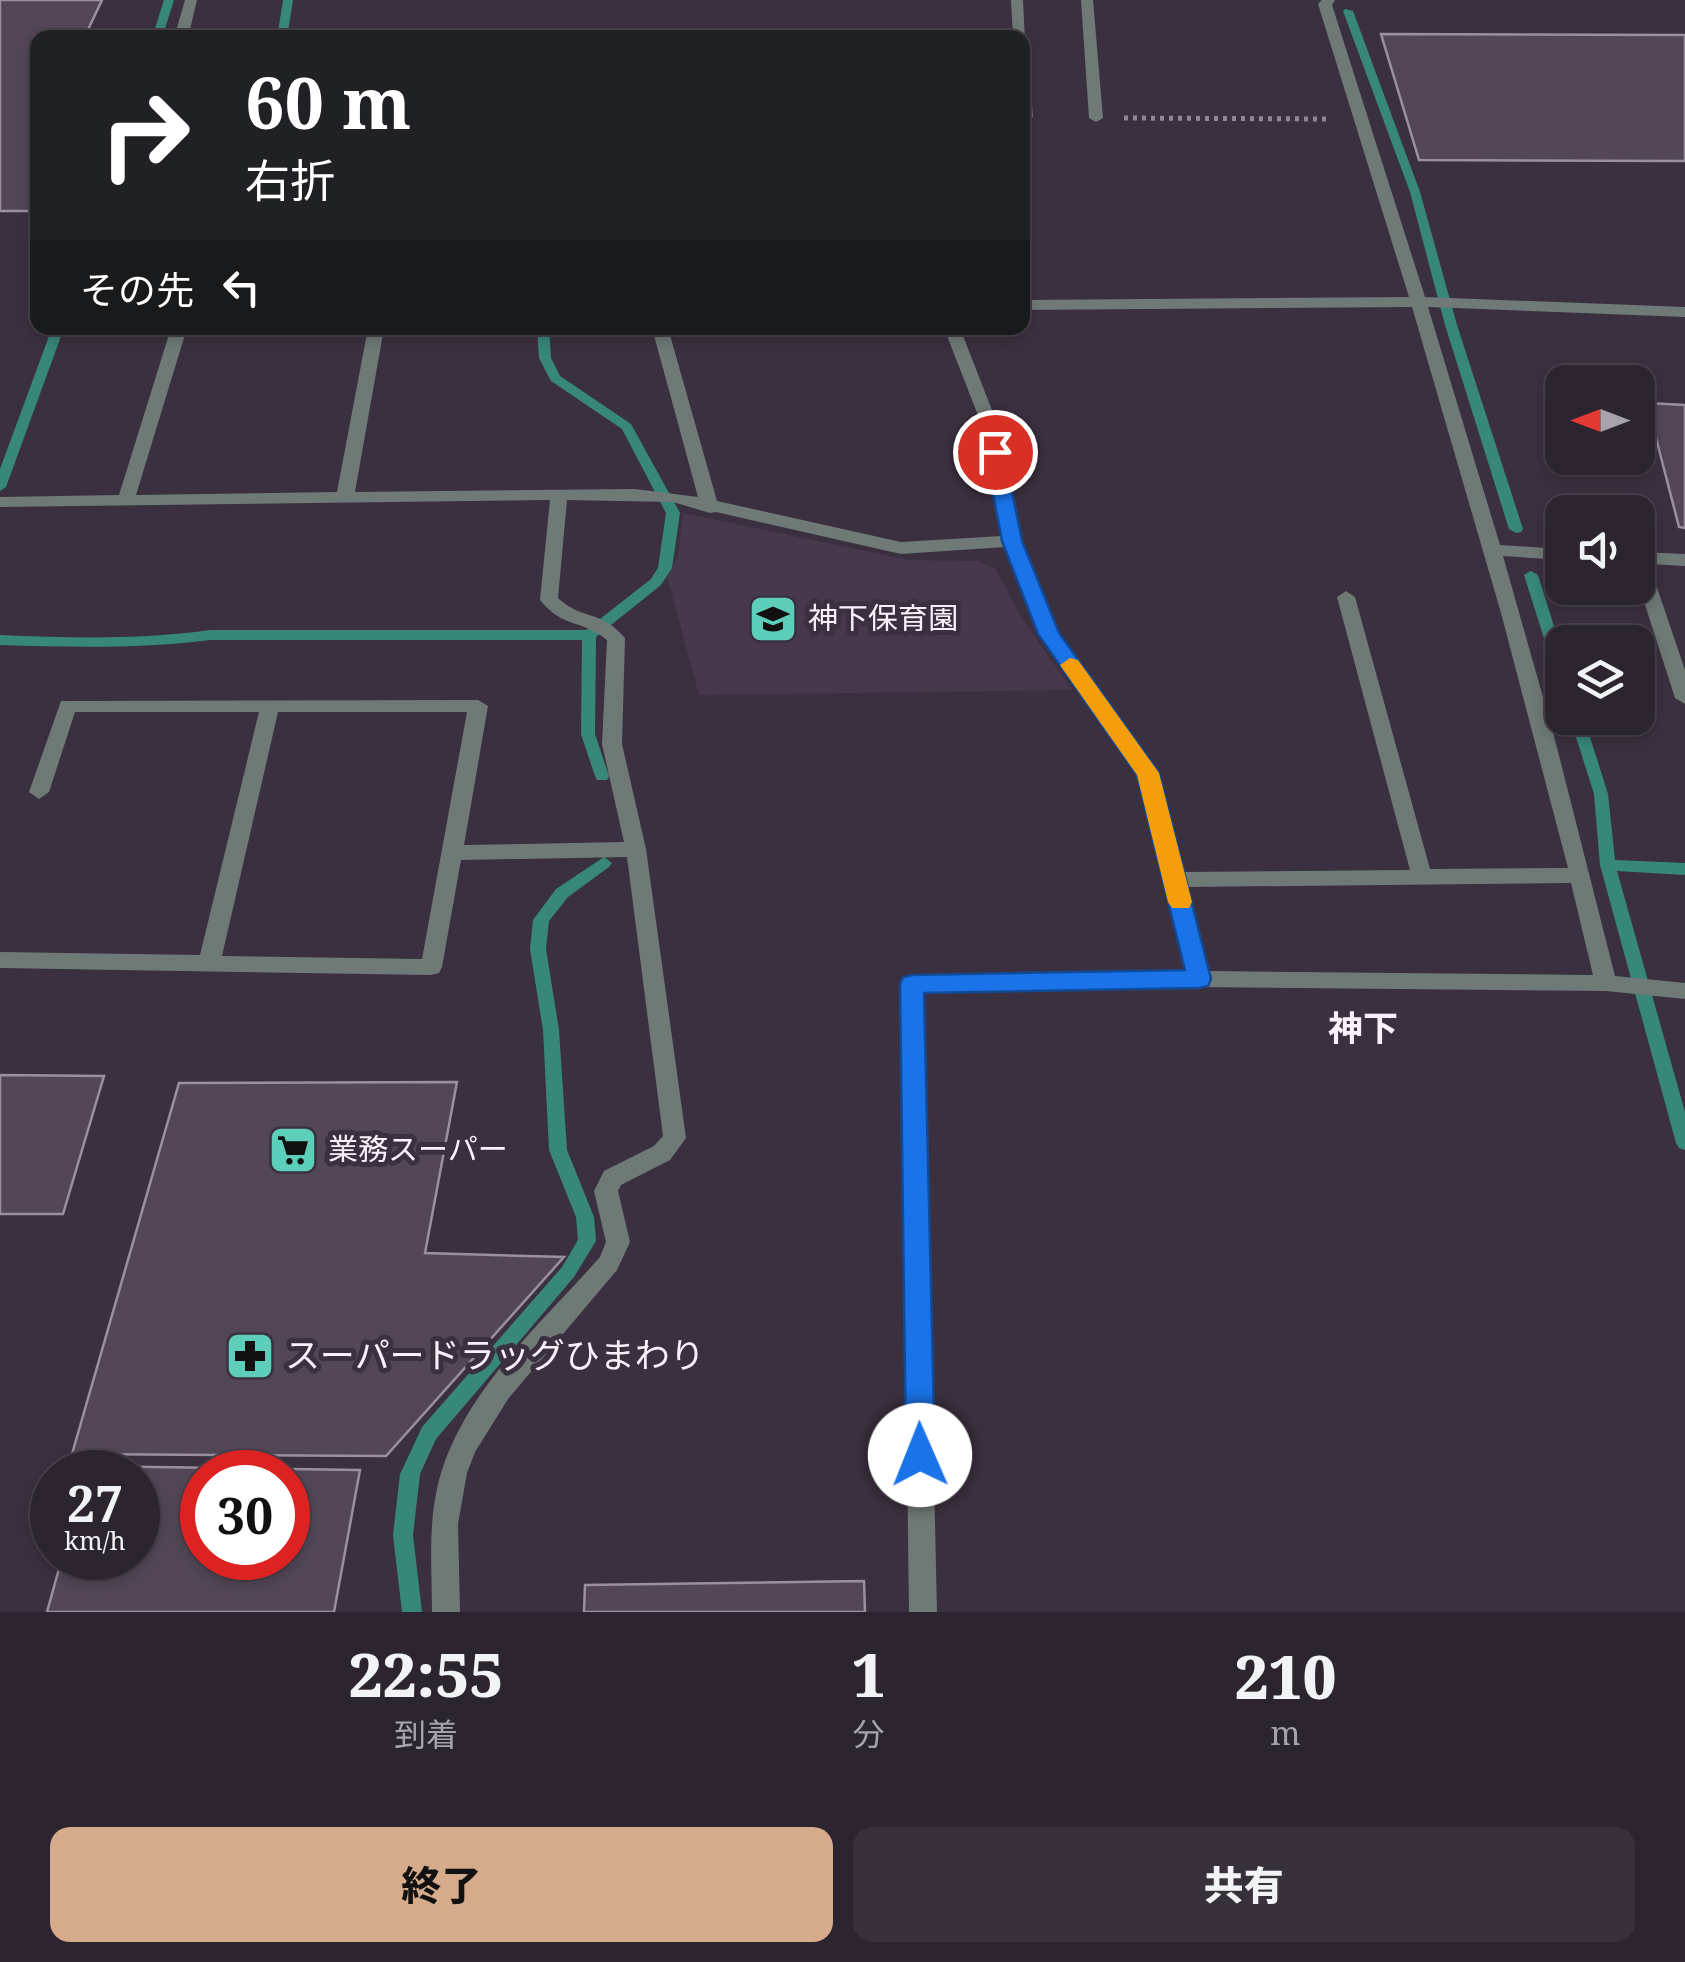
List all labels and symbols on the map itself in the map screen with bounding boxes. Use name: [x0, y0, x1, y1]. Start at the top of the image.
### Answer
north arrow: [1545, 365, 1655, 475]
pin: [953, 410, 1038, 495]
school or university icon: 神下保育園: [747, 593, 799, 645]
place label: 神下保育園: [808, 597, 958, 638]
district label: 神下: [1328, 1004, 1398, 1051]
supermarket icon: 業務スーパー: [267, 1124, 319, 1176]
place label: 業務スーパー: [328, 1128, 508, 1169]
pharmacy icon: スーパードラッグひまわり: [224, 1330, 276, 1382]
place label: スーパードラッグひまわり: [285, 1331, 705, 1378]
position arrow: [868, 1403, 972, 1507]
speed limit sign: 30: [180, 1450, 310, 1580]

